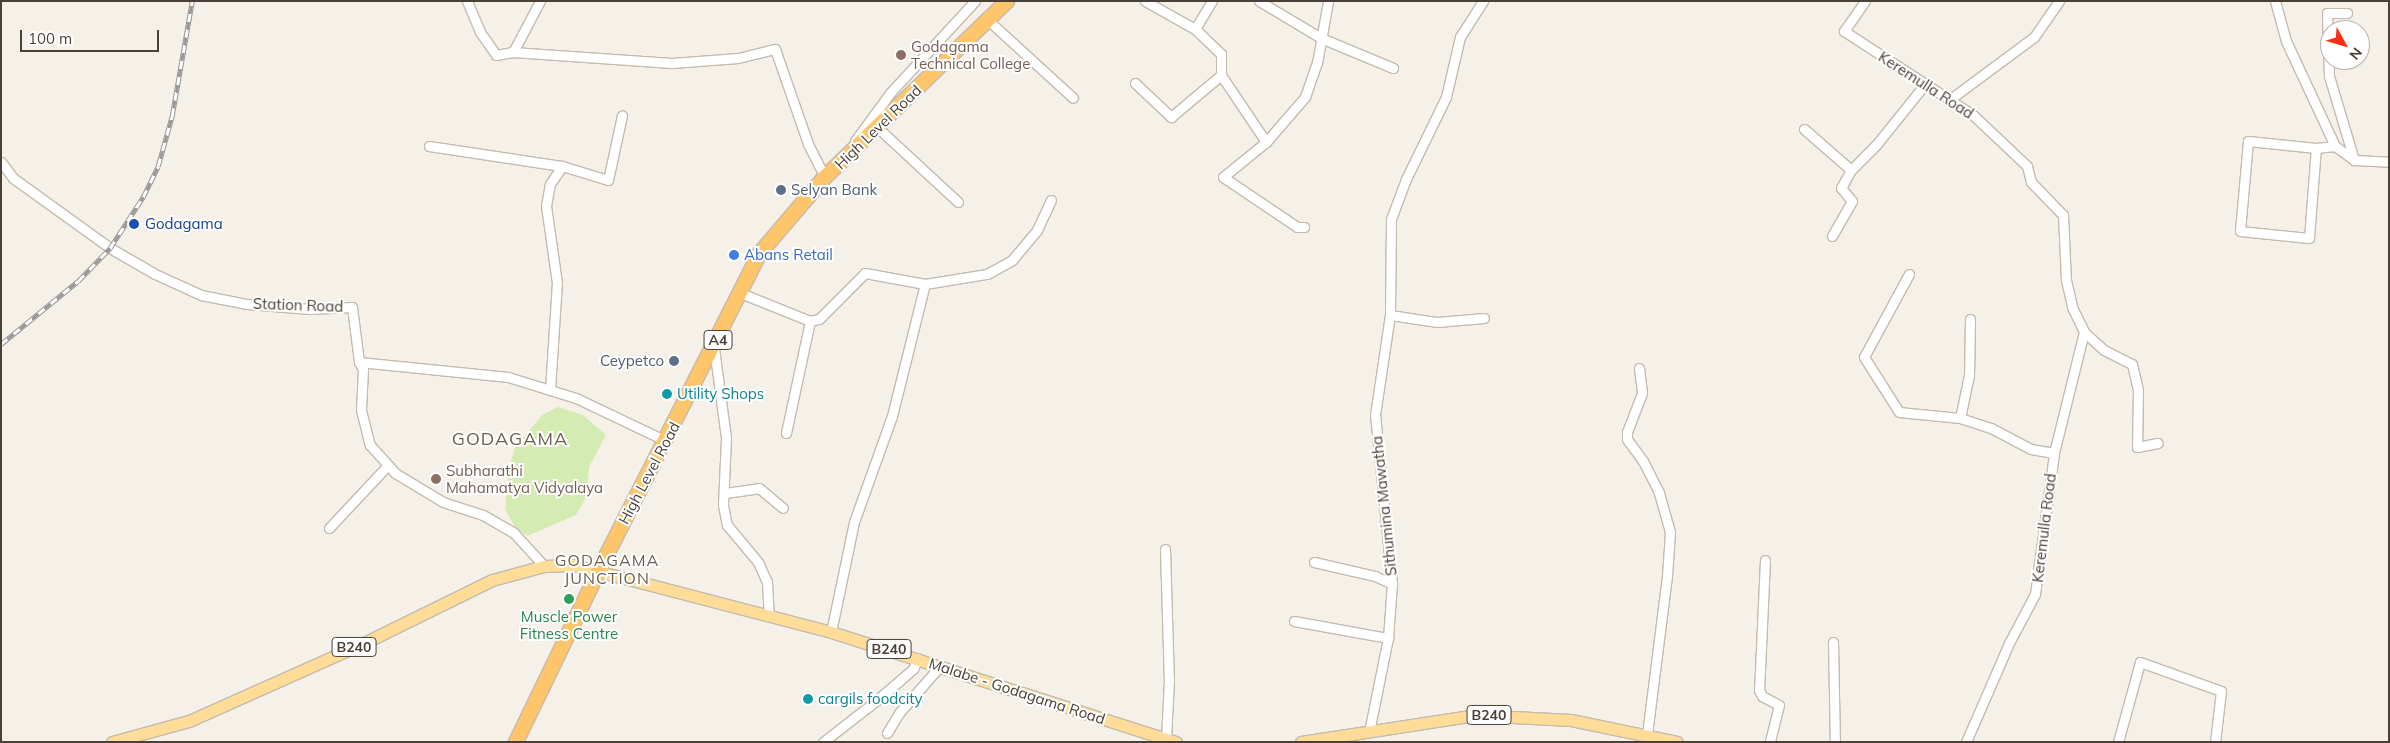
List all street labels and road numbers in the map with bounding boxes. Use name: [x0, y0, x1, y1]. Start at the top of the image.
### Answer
street label: Keremulla Road: [1875, 48, 1977, 122]
street label: High Level Road: [831, 81, 925, 173]
street label: Station Road: [252, 294, 344, 316]
road number: A4: [703, 328, 733, 352]
street label: High Level Road: [614, 419, 684, 527]
street label: Sithumina Mawatha: [1368, 435, 1400, 577]
street label: Keremulla Road: [2028, 472, 2060, 584]
road number: B240: [332, 636, 376, 659]
road number: B240: [866, 638, 912, 661]
street label: Malabe - Godagama Road: [927, 654, 1107, 728]
road number: B240: [1466, 704, 1512, 726]

